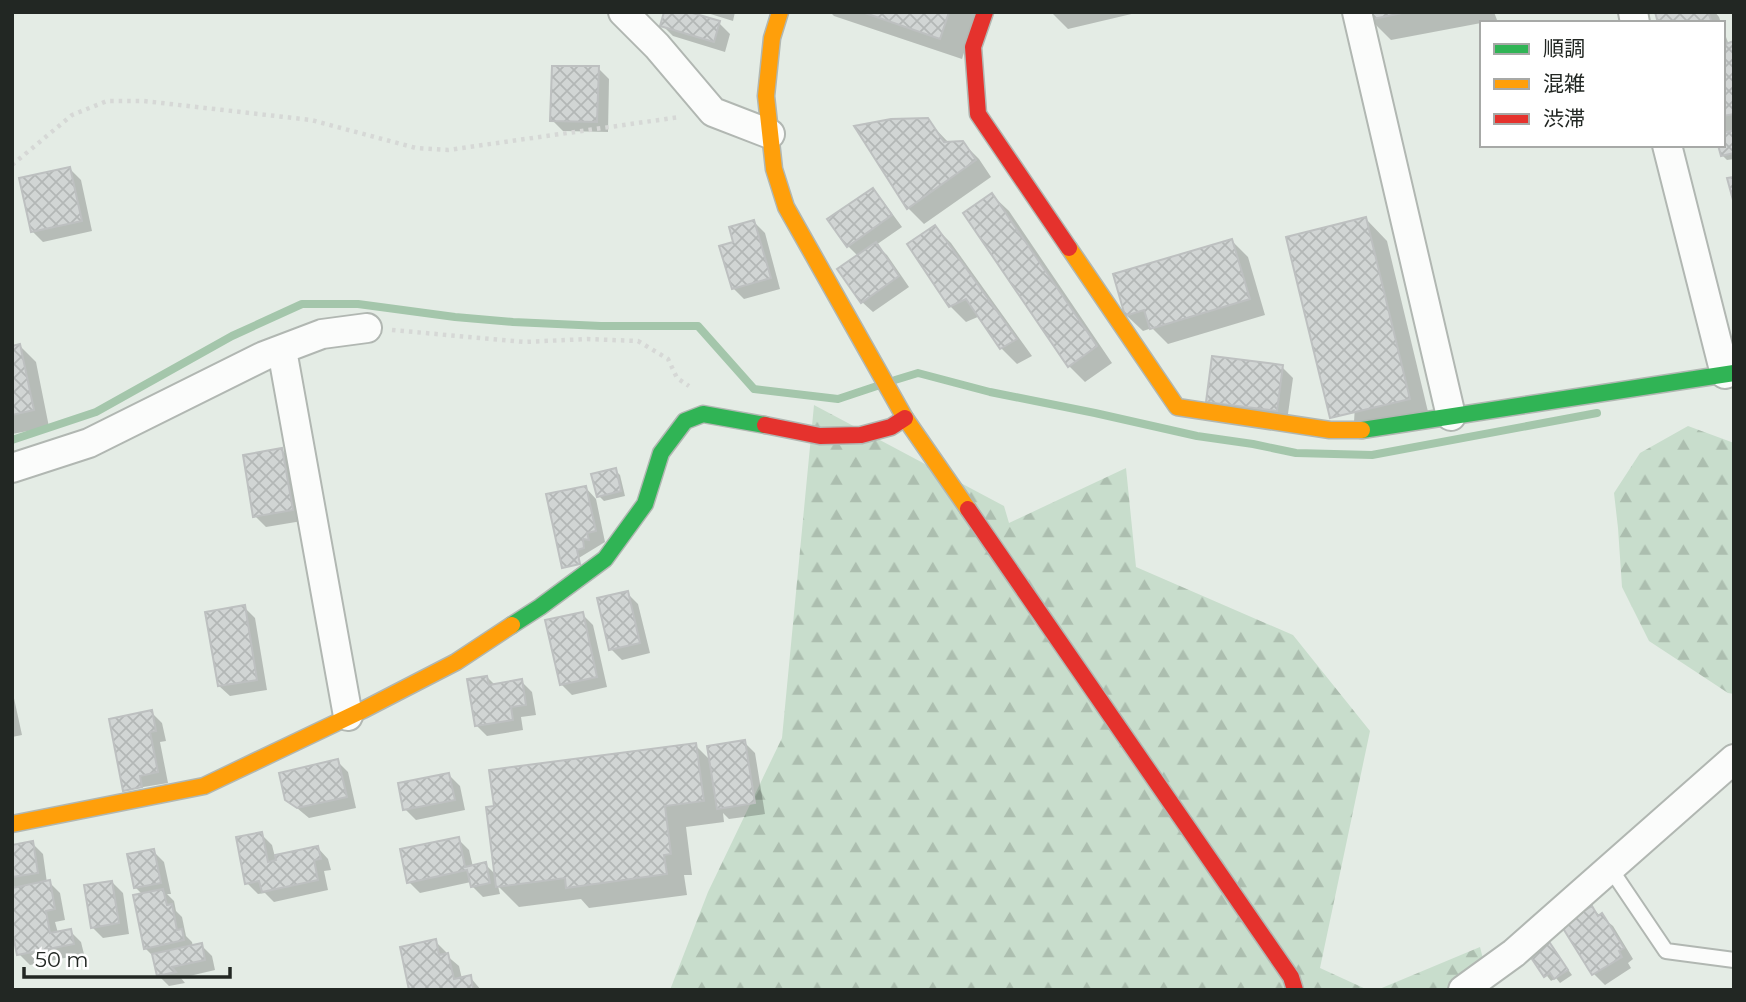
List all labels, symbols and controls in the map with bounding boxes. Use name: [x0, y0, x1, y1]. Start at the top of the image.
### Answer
legend: [1480, 21, 1725, 147]
text: 順調: [1543, 36, 1585, 61]
text: 混雑: [1543, 71, 1585, 96]
text: 渋滞: [1543, 106, 1585, 131]
scale bar: [24, 936, 231, 980]
text: 50 m: [35, 947, 89, 972]

